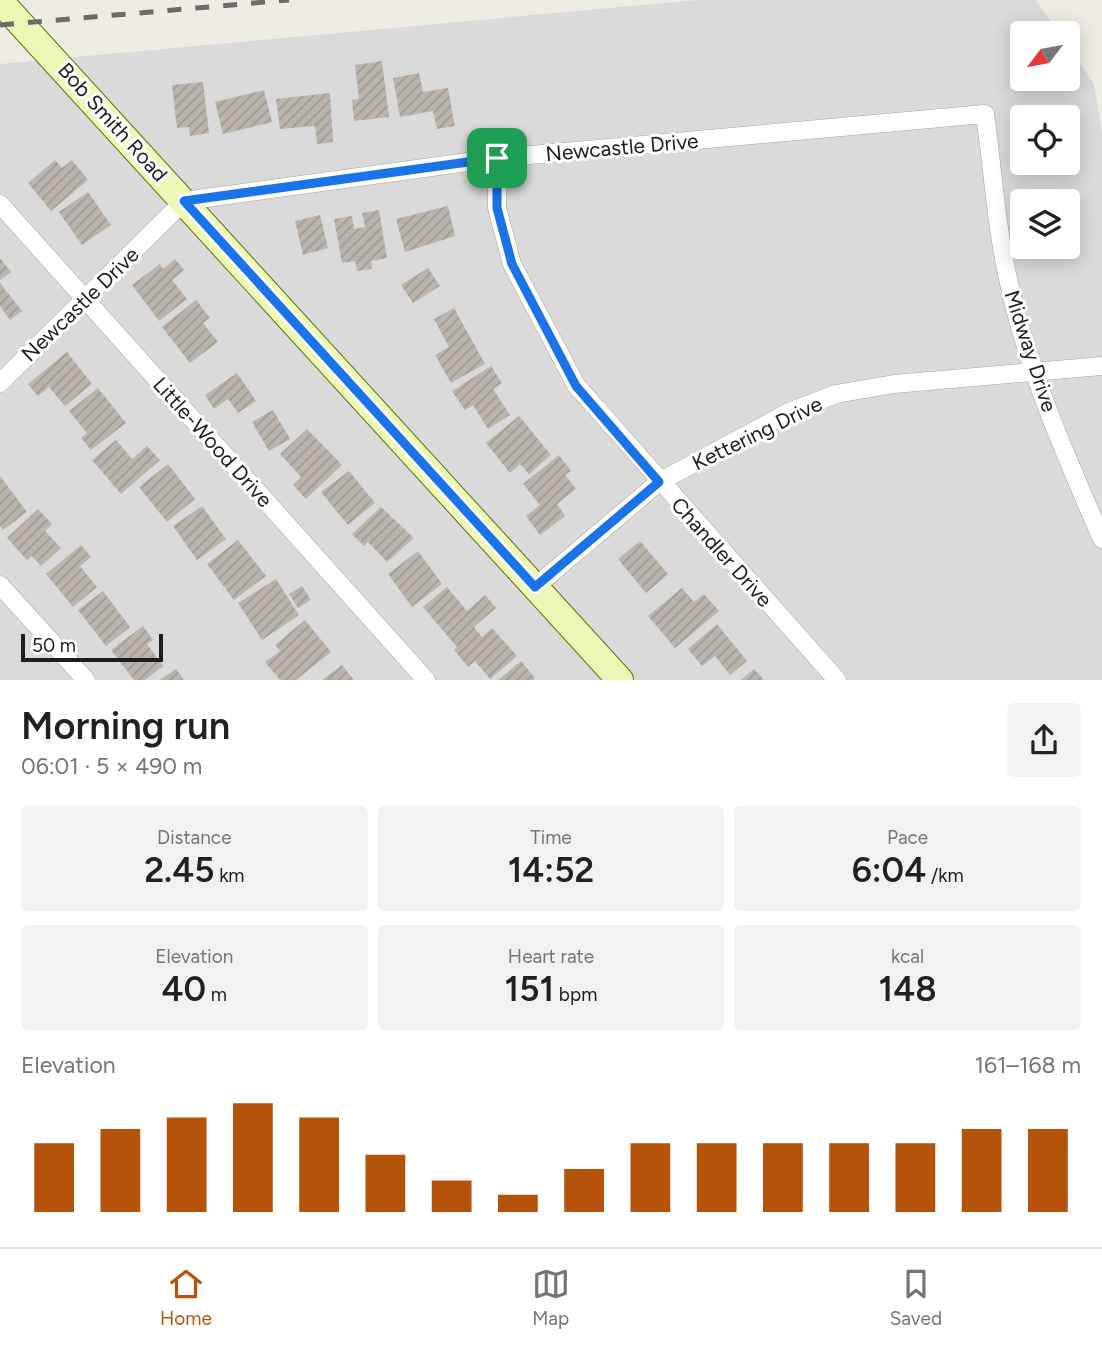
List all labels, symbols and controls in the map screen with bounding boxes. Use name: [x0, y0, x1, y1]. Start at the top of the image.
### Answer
north arrow: [1010, 21, 1080, 91]
map controls: [1010, 21, 1080, 259]
street label: Bob Smith Road: [53, 57, 173, 187]
button: locate: [1010, 105, 1080, 175]
pin: [467, 128, 527, 188]
street label: Newcastle Drive: [545, 128, 699, 166]
icon: arrive: [478, 139, 516, 177]
button: layers: [1010, 189, 1080, 259]
street label: Newcastle Drive: [16, 242, 144, 366]
street label: Midway Drive: [1000, 287, 1062, 415]
street label: Little-Wood Drive: [148, 372, 278, 512]
street label: Kettering Drive: [688, 391, 826, 475]
street label: Chandler Drive: [666, 492, 778, 612]
scale bar: [21, 631, 163, 663]
text: 50 m: [32, 634, 76, 657]
text: Morning run: [21, 703, 230, 749]
button: share: [1007, 703, 1081, 777]
text: 06:01 · 5 × 490 m: [21, 752, 202, 780]
text: Distance: [157, 826, 232, 849]
text: Time: [530, 826, 572, 849]
text: Pace: [887, 826, 928, 849]
text: 2.45: [144, 849, 214, 891]
text: 14:52: [508, 849, 594, 891]
text: 6:04: [852, 849, 926, 891]
text: km: [214, 864, 245, 887]
text: /km: [926, 864, 964, 887]
text: Elevation: [155, 945, 233, 968]
text: Heart rate: [508, 945, 594, 968]
text: kcal: [891, 945, 924, 968]
text: 40: [162, 968, 206, 1010]
text: 151: [505, 968, 554, 1010]
text: 148: [879, 968, 937, 1010]
text: m: [206, 983, 227, 1006]
text: bpm: [554, 983, 597, 1006]
text: Elevation: [21, 1051, 116, 1079]
text: 161–168 m: [974, 1051, 1081, 1079]
tab: Home: [160, 1265, 212, 1330]
tab: Map: [532, 1265, 570, 1330]
tab: Saved: [890, 1265, 942, 1330]

